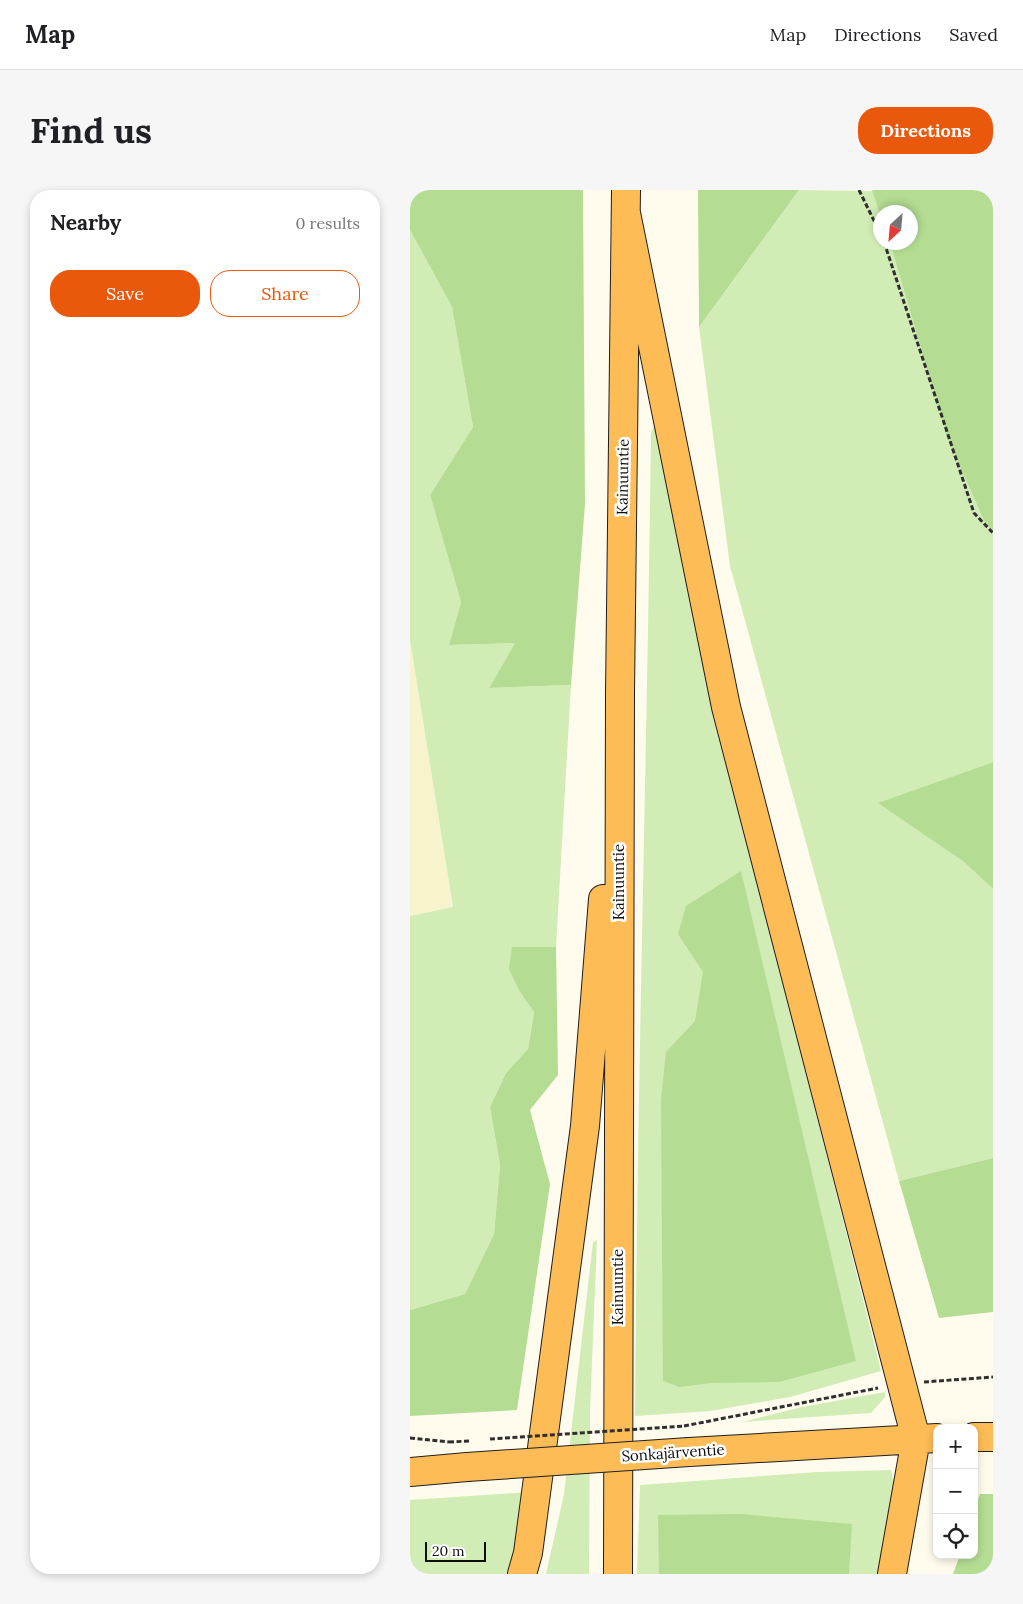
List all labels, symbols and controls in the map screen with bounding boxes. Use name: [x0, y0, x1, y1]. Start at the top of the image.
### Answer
text: Map: [25, 19, 75, 50]
text: Map: [770, 23, 806, 46]
text: Directions: [834, 23, 921, 46]
text: Saved: [949, 23, 998, 46]
button: Directions: [858, 107, 993, 154]
text: Find us: [30, 108, 152, 153]
north arrow: [873, 205, 918, 250]
text: Nearby: [50, 209, 121, 236]
text: 0 results: [295, 213, 360, 233]
button: Save: [50, 270, 200, 317]
button: Share: [210, 270, 360, 317]
street label: Kainuuntie: [612, 439, 633, 515]
street label: Kainuuntie: [609, 844, 628, 920]
street label: Kainuuntie: [608, 1249, 627, 1325]
map controls: [933, 1424, 978, 1559]
button: +: [933, 1424, 978, 1469]
street label: Sonkajärventie: [621, 1439, 725, 1466]
button: −: [933, 1469, 978, 1514]
button: locate: [933, 1514, 978, 1559]
scale bar: [425, 1539, 486, 1562]
text: 20 m: [432, 1542, 464, 1560]

